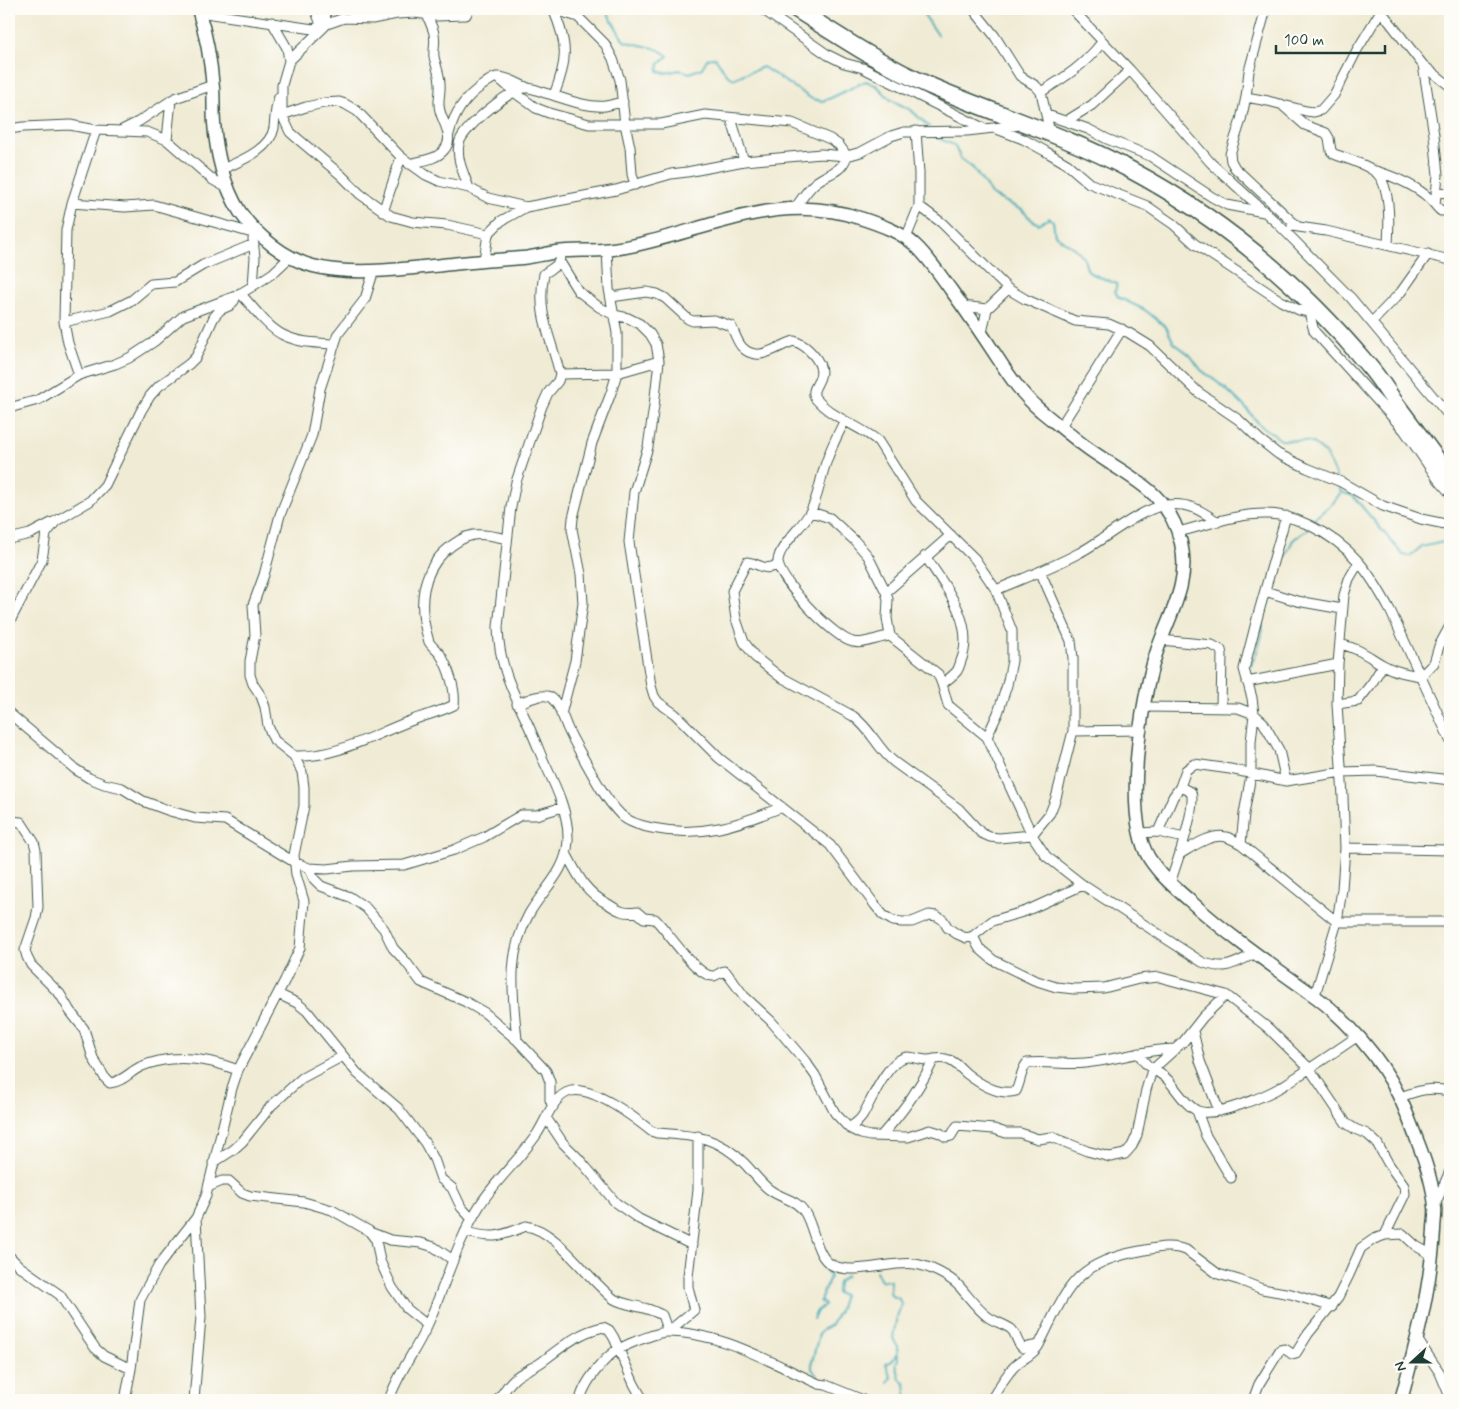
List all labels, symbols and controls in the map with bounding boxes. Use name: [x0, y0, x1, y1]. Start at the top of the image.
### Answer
scale bar: [1276, 22, 1385, 54]
text: 100 m: [1284, 31, 1324, 51]
north arrow: [1386, 1336, 1436, 1386]
text: N: [1391, 1359, 1411, 1374]

